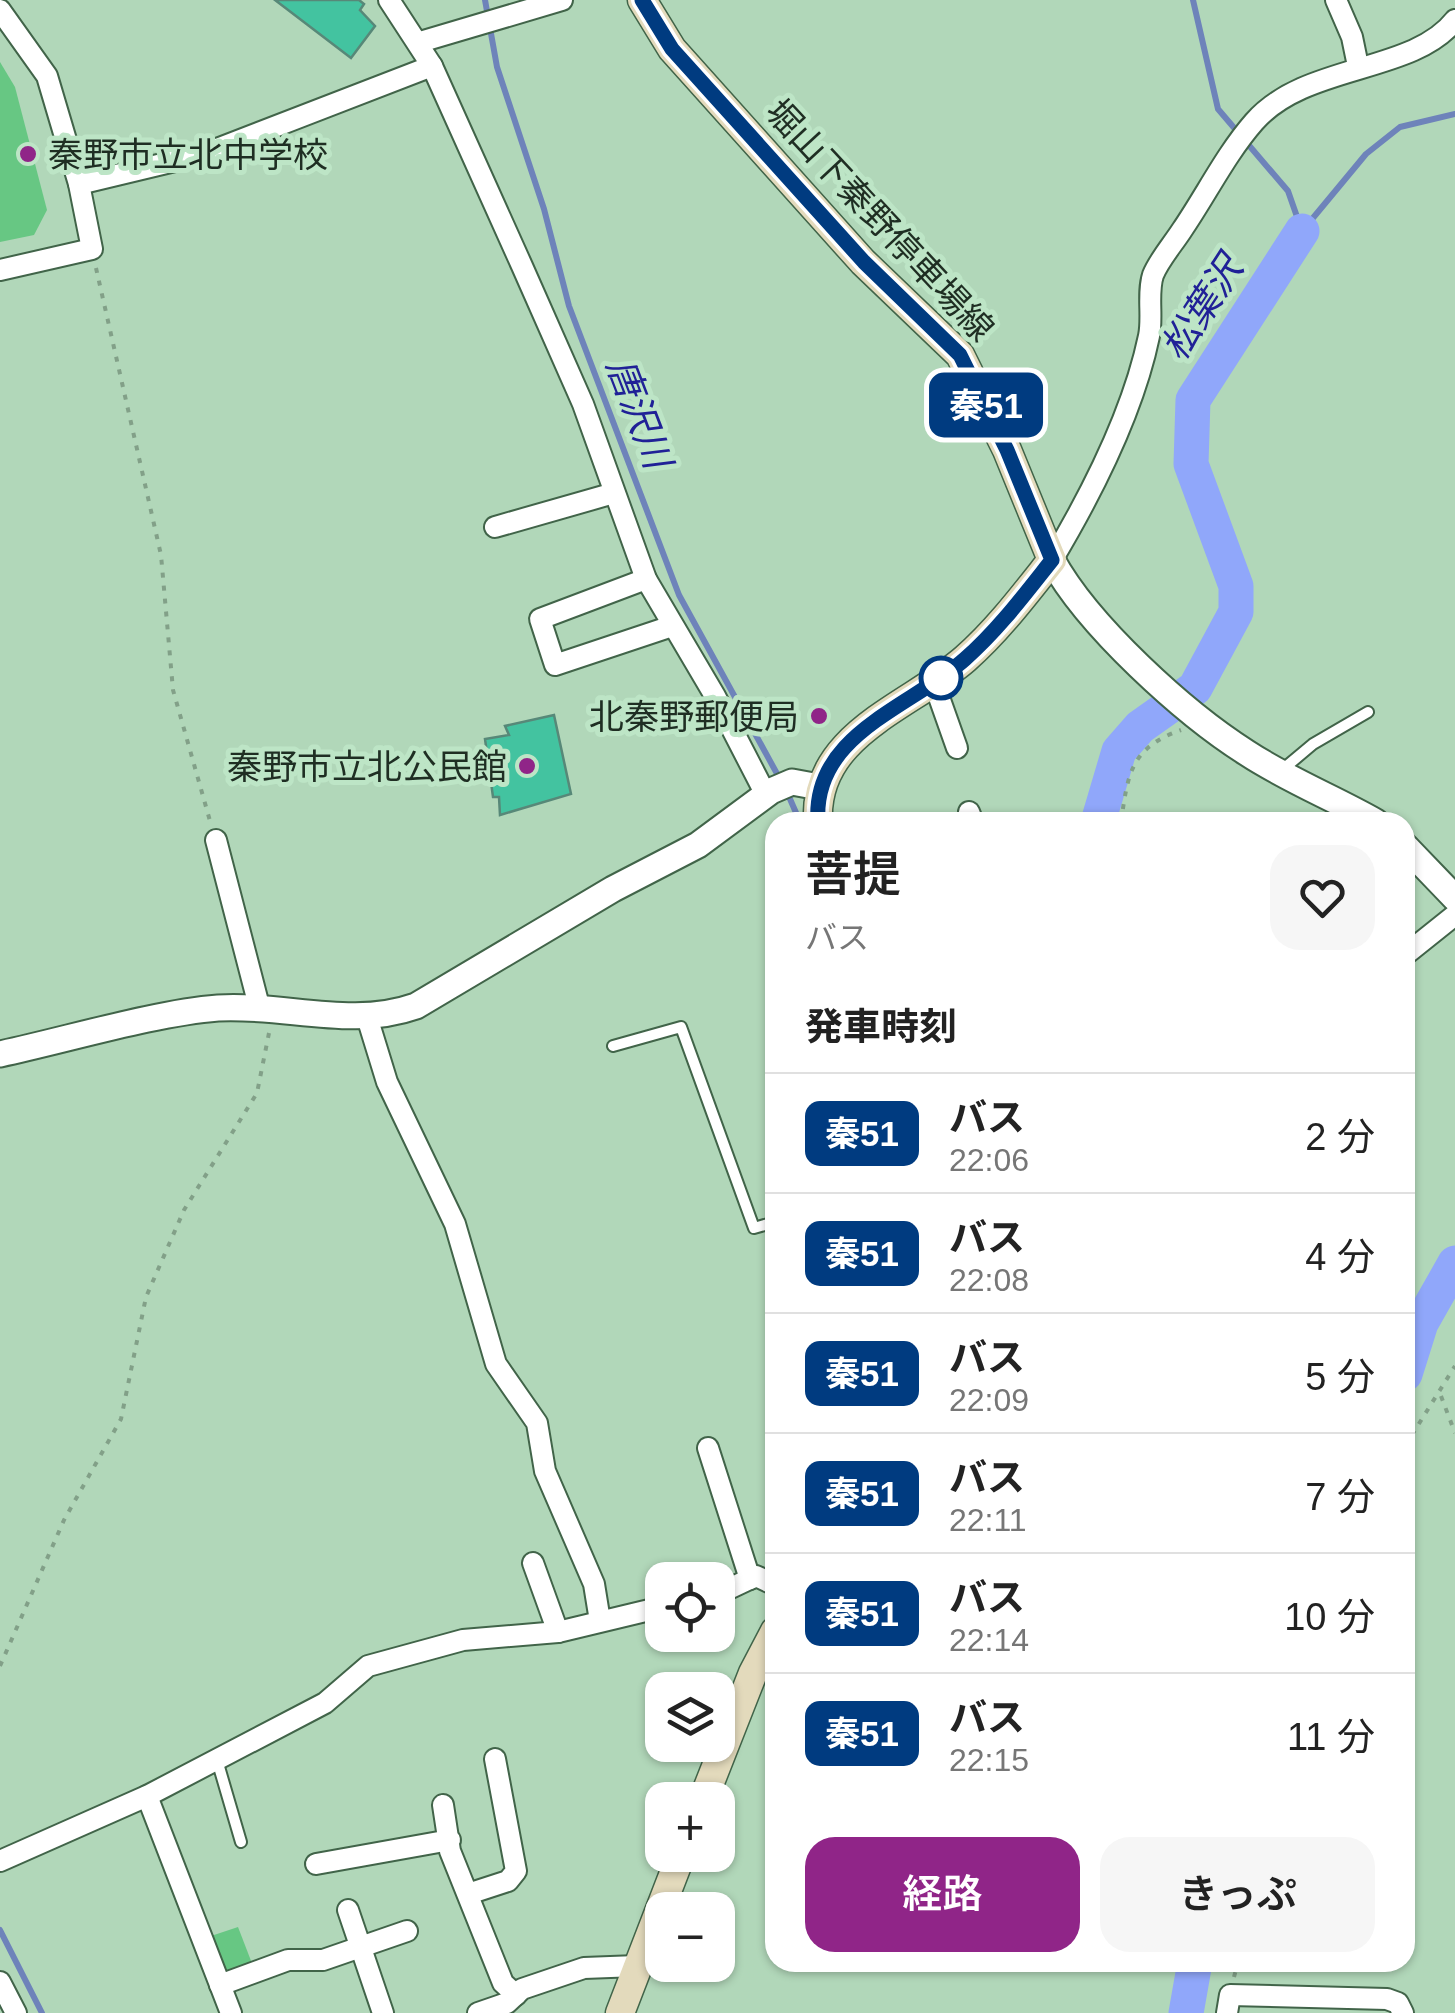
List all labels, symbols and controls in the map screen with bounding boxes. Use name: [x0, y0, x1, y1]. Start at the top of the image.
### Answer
street label: 堀山下秦野停車場線: [758, 92, 1002, 348]
place label: 秦野市立北中学校: [48, 135, 328, 174]
marker: 秦野市立北中学校: [17, 143, 39, 165]
water label: 松葉沢: [1153, 245, 1253, 367]
water label: 唐沢川: [599, 352, 680, 477]
line badge: 秦51: [928, 372, 1044, 438]
text: 秦51: [949, 386, 1023, 425]
unlabelled marker: [920, 657, 962, 699]
place label: 北秦野郵便局: [589, 697, 799, 736]
marker: 北秦野郵便局: [808, 705, 830, 727]
place label: 秦野市立北公民館: [227, 747, 507, 786]
marker: 秦野市立北公民館: [516, 755, 538, 777]
button: heart: [1270, 845, 1375, 950]
text: 菩提: [805, 848, 901, 901]
text: バス: [805, 920, 869, 956]
text: 発車時刻: [805, 1006, 957, 1048]
text: バス: [949, 1097, 1025, 1139]
text: 秦51: [825, 1114, 899, 1153]
text: 2 分: [1305, 1116, 1375, 1158]
text: 22:06: [949, 1142, 1029, 1178]
text: バス: [949, 1217, 1025, 1259]
text: 秦51: [825, 1234, 899, 1273]
text: 4 分: [1305, 1236, 1375, 1278]
text: 22:08: [949, 1262, 1029, 1298]
text: バス: [949, 1337, 1025, 1379]
text: 秦51: [825, 1354, 899, 1393]
text: 5 分: [1305, 1356, 1375, 1398]
text: 22:09: [949, 1382, 1029, 1418]
text: バス: [949, 1457, 1025, 1499]
text: 秦51: [825, 1474, 899, 1513]
text: 7 分: [1305, 1476, 1375, 1518]
text: 22:11: [949, 1502, 1027, 1538]
map controls: [645, 1562, 735, 1982]
button: locate: [645, 1562, 735, 1652]
text: バス: [949, 1577, 1025, 1619]
text: 秦51: [825, 1594, 899, 1633]
text: 10 分: [1284, 1596, 1375, 1638]
text: 22:14: [949, 1622, 1029, 1658]
button: layers: [645, 1672, 735, 1762]
text: バス: [949, 1697, 1025, 1739]
text: 秦51: [825, 1714, 899, 1753]
text: 11 分: [1287, 1716, 1375, 1758]
text: 22:15: [949, 1742, 1029, 1778]
button: +: [645, 1782, 735, 1872]
button: 経路: [805, 1837, 1080, 1952]
button: きっぷ: [1100, 1837, 1375, 1952]
button: −: [645, 1892, 735, 1982]

